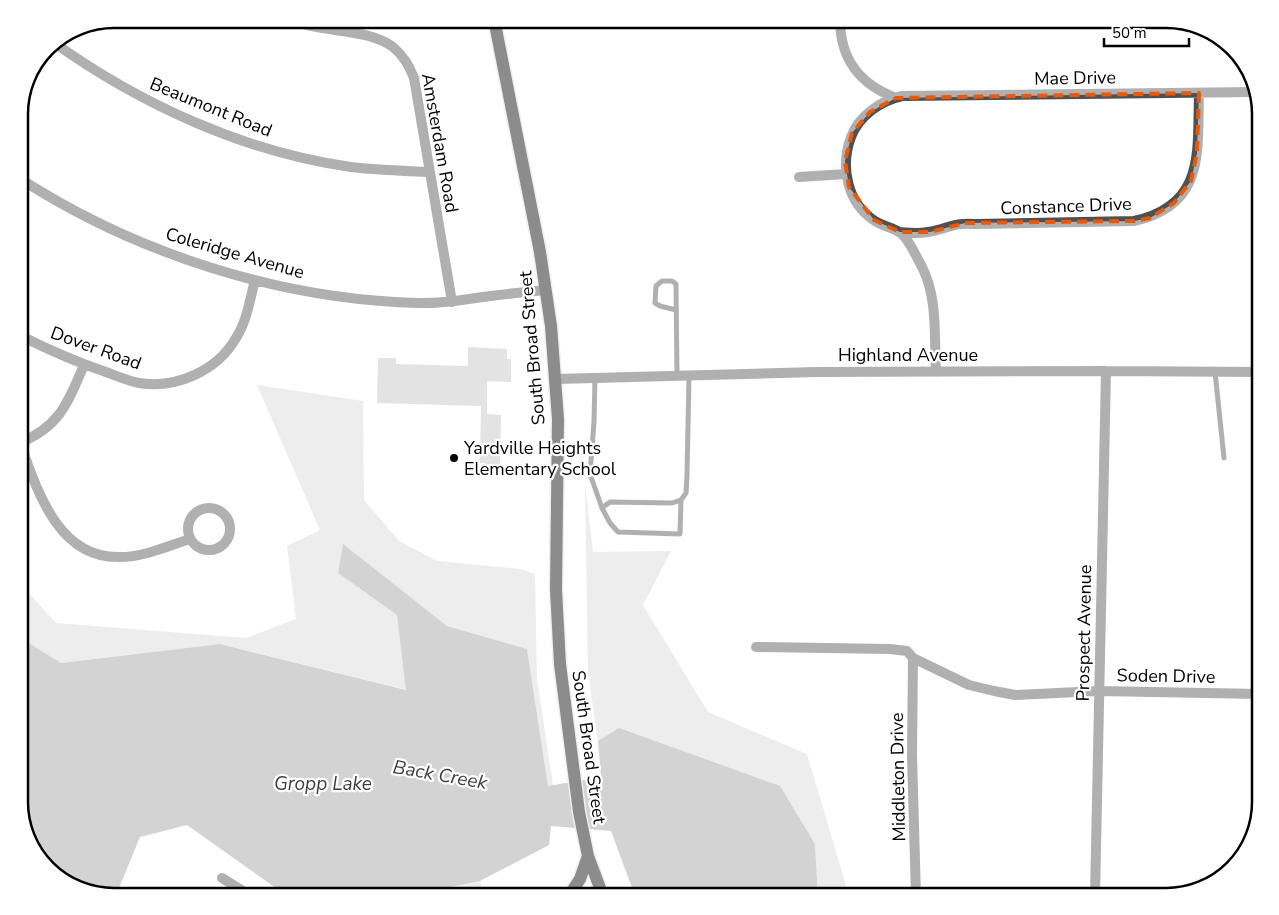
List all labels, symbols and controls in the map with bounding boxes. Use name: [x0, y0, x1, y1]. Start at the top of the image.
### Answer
scale bar: [1104, 15, 1189, 47]
text: 50 m: [1112, 23, 1147, 43]
street label: Mae Drive: [1034, 65, 1116, 91]
street label: Amsterdam Road: [416, 71, 464, 215]
street label: Beaumont Road: [146, 72, 276, 142]
street label: Constance Drive: [1000, 192, 1132, 220]
street label: Coleridge Avenue: [163, 222, 307, 284]
street label: South Broad Street: [513, 269, 551, 426]
street label: Dover Road: [47, 320, 145, 376]
street label: Highland Avenue: [838, 343, 978, 367]
place label: Yardville Heights Elementary School: [463, 436, 617, 481]
marker: Yardville Heights Elementary School: [448, 452, 460, 464]
street label: Prospect Avenue: [1071, 564, 1097, 702]
street label: Soden Drive: [1116, 663, 1216, 689]
street label: South Broad Street: [566, 669, 612, 826]
street label: Middleton Drive: [885, 712, 911, 842]
water label: Back Creek: [391, 754, 490, 796]
water label: Gropp Lake: [274, 771, 372, 797]

